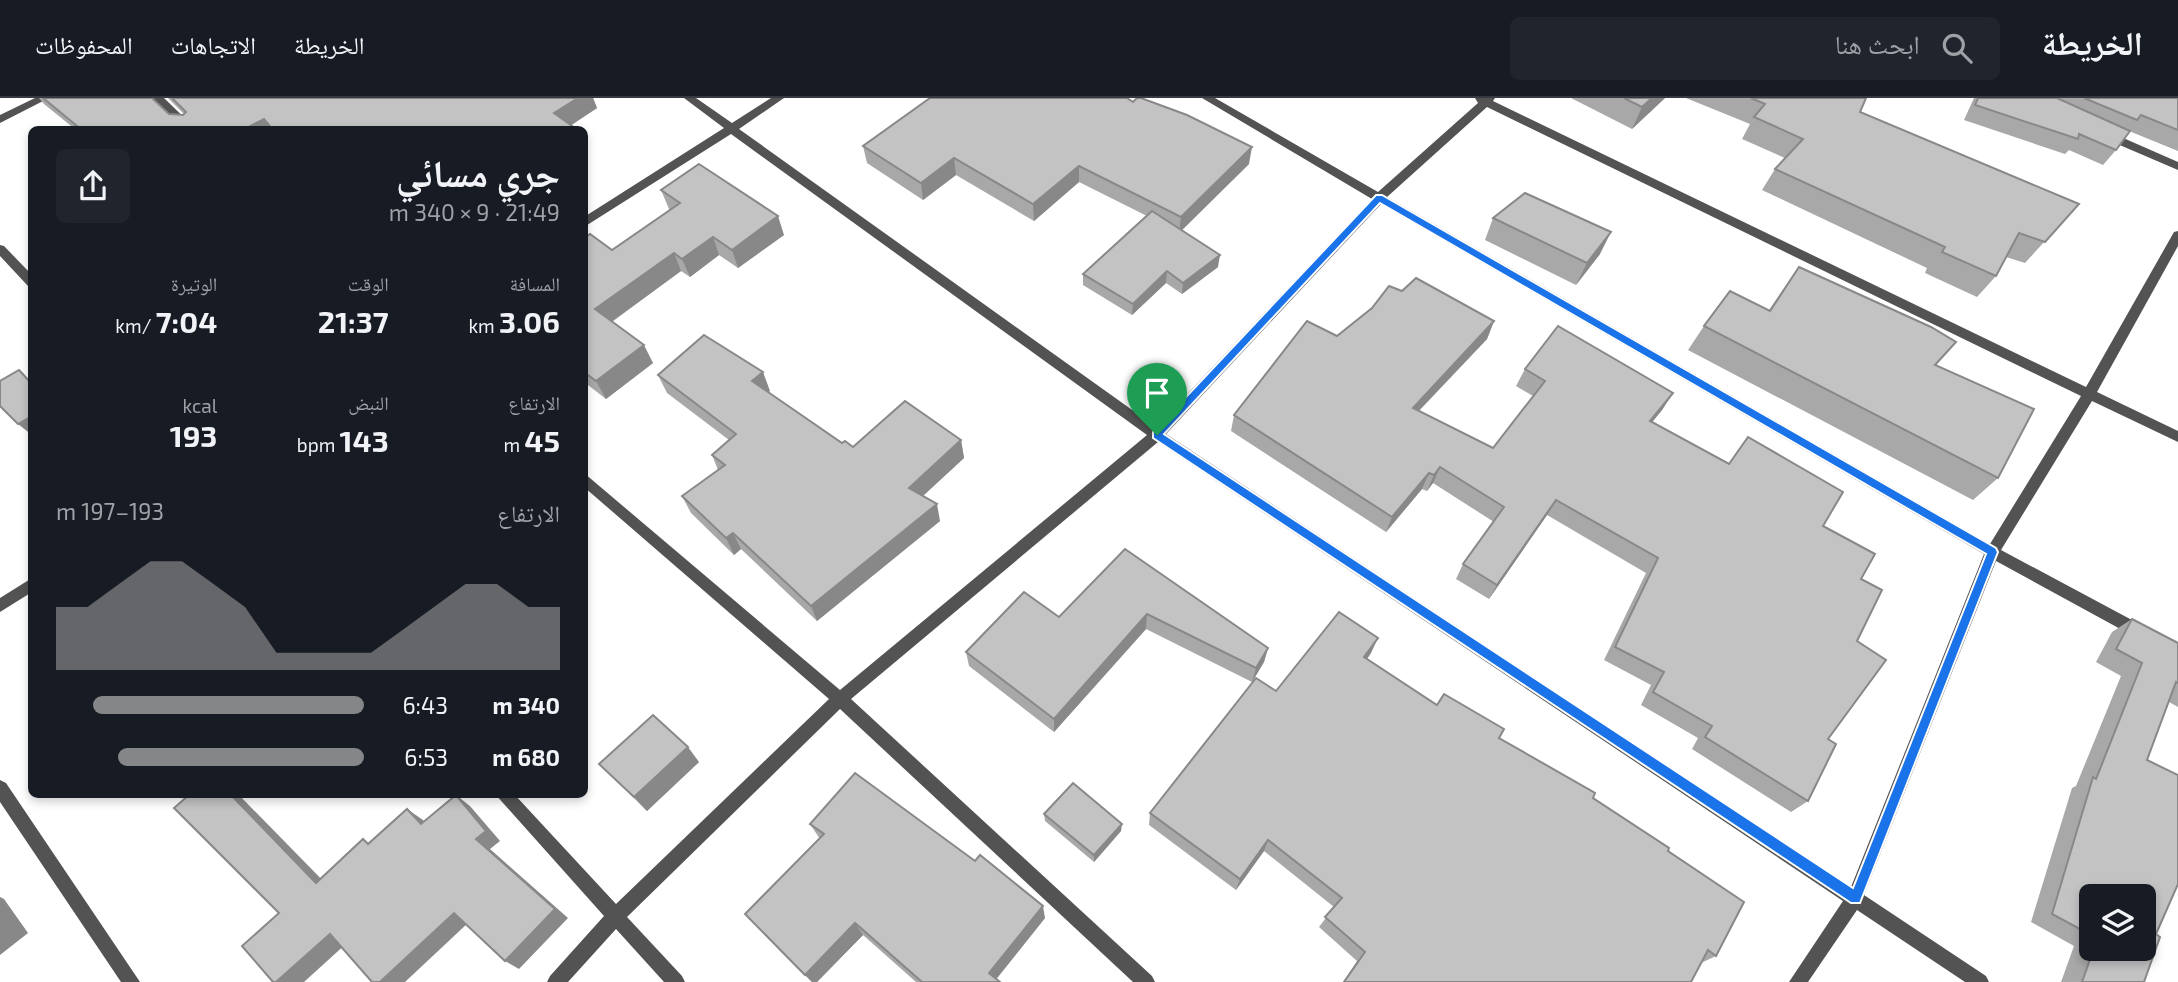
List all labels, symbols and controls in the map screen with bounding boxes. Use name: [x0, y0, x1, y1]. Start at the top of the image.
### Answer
search box: [1510, 17, 2000, 80]
text: الخريطة: [2042, 22, 2143, 62]
text: ابحث هنا: [1835, 28, 1920, 59]
icon: search: [1938, 29, 1976, 67]
text: المحفوظات: [35, 30, 133, 59]
text: الاتجاهات: [171, 30, 256, 59]
text: الخريطة: [294, 30, 365, 59]
button: share: [56, 149, 130, 223]
text: جري مسائي: [396, 149, 560, 195]
text: 21:49 · 9 × 340 m: [389, 198, 560, 226]
text: الوتيرة: [171, 272, 217, 295]
text: الوقت: [348, 272, 389, 295]
text: المسافة: [510, 272, 560, 295]
text: 7:04: [156, 303, 217, 339]
text: 21:37: [318, 303, 389, 339]
text: 3.06: [499, 303, 560, 339]
text: /km: [115, 314, 156, 337]
text: km: [468, 314, 499, 337]
pin: [1127, 363, 1187, 435]
icon: arrive: [1138, 374, 1176, 412]
text: النبض: [348, 391, 389, 414]
text: الارتفاع: [508, 391, 560, 414]
text: kcal: [183, 394, 217, 417]
text: 193: [170, 417, 217, 453]
text: 143: [340, 422, 389, 458]
text: 45: [524, 422, 560, 458]
text: bpm: [297, 433, 340, 456]
text: m: [503, 433, 524, 456]
text: 193–197 m: [56, 497, 164, 525]
text: الارتفاع: [497, 499, 560, 527]
text: 6:43: [402, 691, 448, 719]
text: 340 m: [493, 691, 560, 719]
text: 6:53: [404, 743, 448, 771]
text: 680 m: [492, 743, 560, 771]
map controls: [2079, 884, 2156, 961]
button: layers: [2079, 884, 2156, 961]

